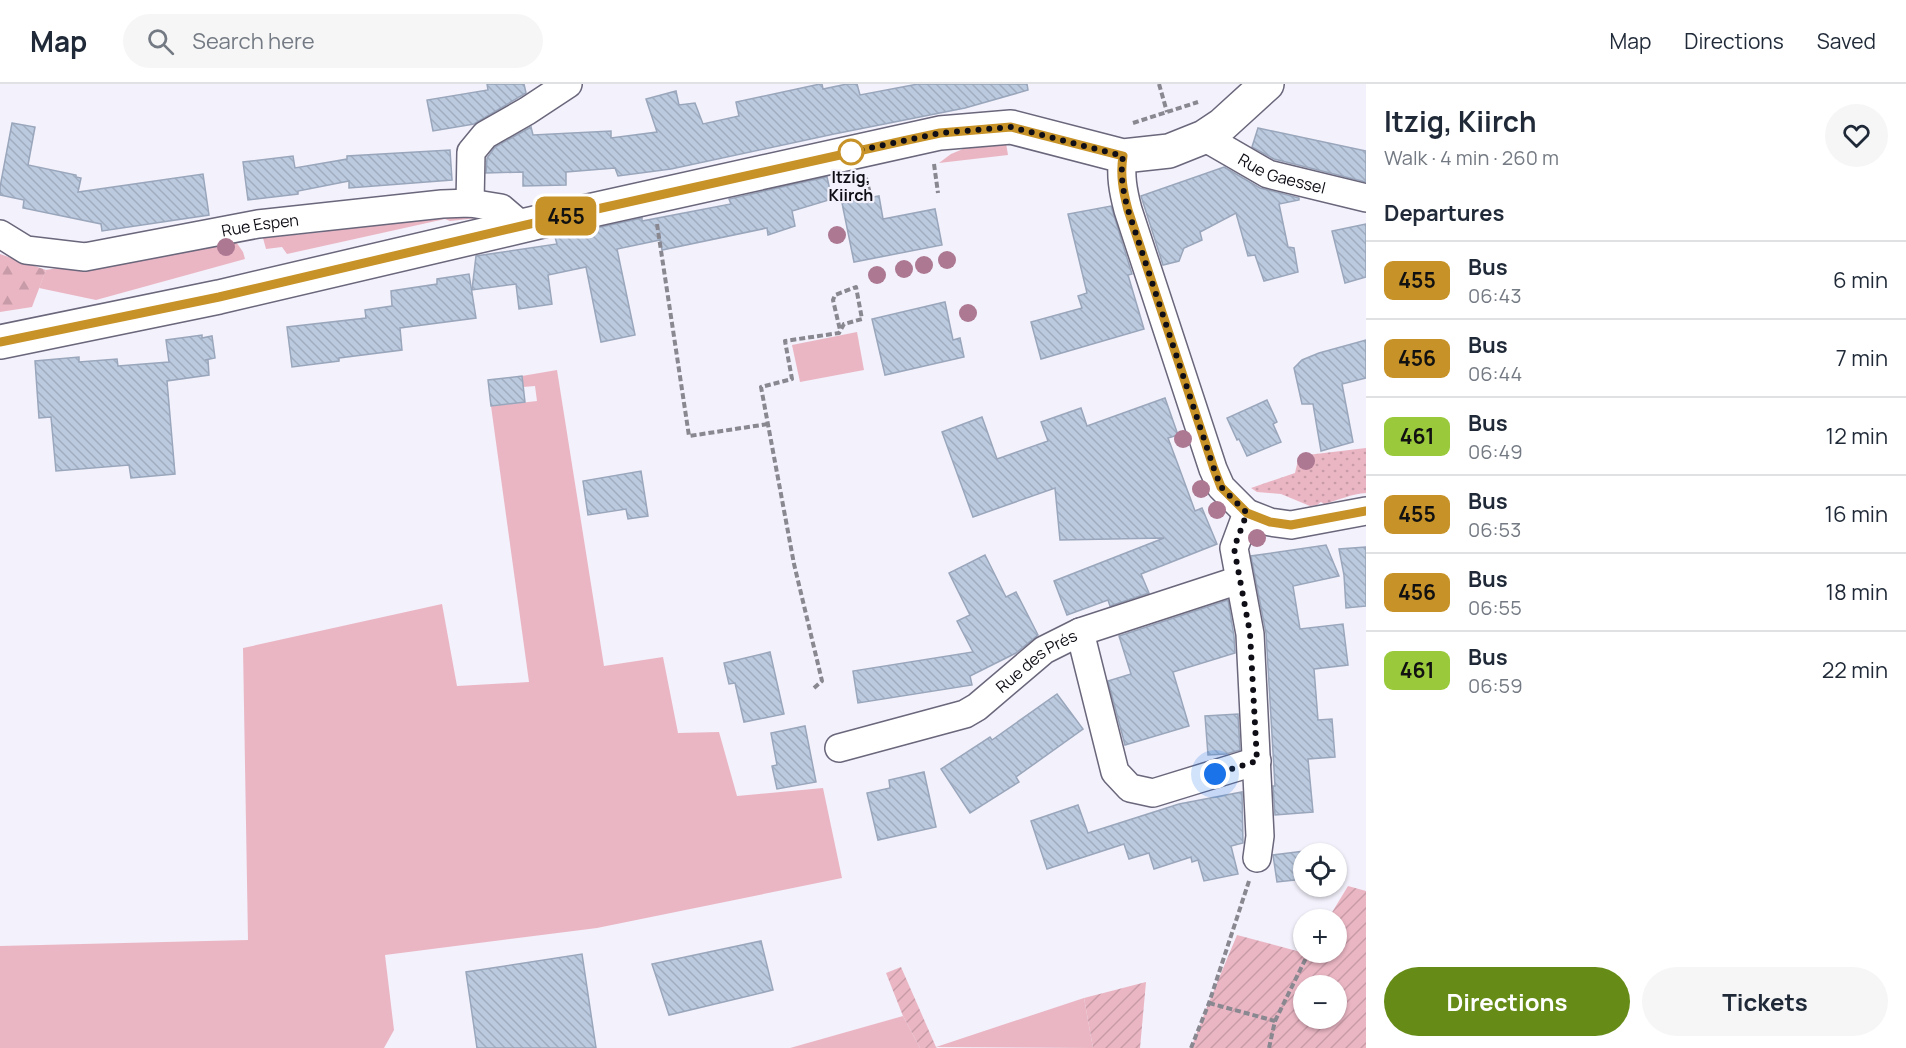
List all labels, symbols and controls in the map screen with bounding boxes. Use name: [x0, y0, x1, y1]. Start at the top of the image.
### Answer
search box: [123, 14, 543, 68]
text: Map: [30, 22, 87, 60]
icon: search: [144, 25, 177, 58]
text: Search here: [192, 26, 315, 56]
text: Map: [1610, 27, 1651, 55]
text: Directions: [1684, 27, 1784, 55]
text: Saved: [1817, 27, 1876, 55]
text: Itzig, Kiirch: [1384, 102, 1536, 140]
button: heart: [1825, 104, 1888, 167]
marker: Itzig, Kiirch: [838, 139, 864, 165]
text: Walk · 4 min · 260 m: [1384, 144, 1559, 171]
street label: Rue Gaessel: [1234, 148, 1328, 199]
place label: Itzig, Kiirch: [829, 166, 873, 206]
line badge: 455: [532, 196, 600, 236]
text: Departures: [1384, 198, 1504, 228]
text: 455: [547, 202, 585, 230]
street label: Rue Espen: [220, 209, 300, 242]
text: Bus: [1468, 252, 1508, 282]
text: 6 min: [1833, 265, 1888, 295]
text: 455: [1398, 266, 1436, 294]
text: 06:43: [1468, 282, 1521, 309]
text: Bus: [1468, 330, 1508, 360]
text: 7 min: [1836, 343, 1888, 373]
text: 456: [1398, 344, 1436, 372]
text: 06:44: [1468, 360, 1522, 387]
text: Bus: [1468, 408, 1508, 438]
text: 12 min: [1826, 421, 1888, 451]
text: 461: [1400, 422, 1434, 450]
text: 06:49: [1468, 438, 1523, 465]
text: Bus: [1468, 486, 1508, 516]
text: 16 min: [1825, 499, 1888, 529]
text: 455: [1398, 500, 1436, 528]
text: 06:53: [1468, 516, 1521, 543]
text: Bus: [1468, 564, 1508, 594]
text: 18 min: [1825, 577, 1888, 607]
text: 456: [1398, 578, 1436, 606]
text: 06:55: [1468, 594, 1522, 621]
street label: Rue des Prés: [991, 624, 1081, 697]
text: Bus: [1468, 642, 1508, 672]
text: 22 min: [1822, 655, 1888, 685]
text: 461: [1400, 656, 1434, 684]
text: 06:59: [1468, 672, 1523, 699]
your location: [1200, 759, 1230, 789]
map controls: [1293, 843, 1347, 1029]
button: locate: [1293, 843, 1347, 897]
button: +: [1293, 909, 1347, 963]
button: Directions: [1384, 967, 1630, 1036]
button: Tickets: [1642, 967, 1888, 1036]
button: −: [1293, 975, 1347, 1029]

